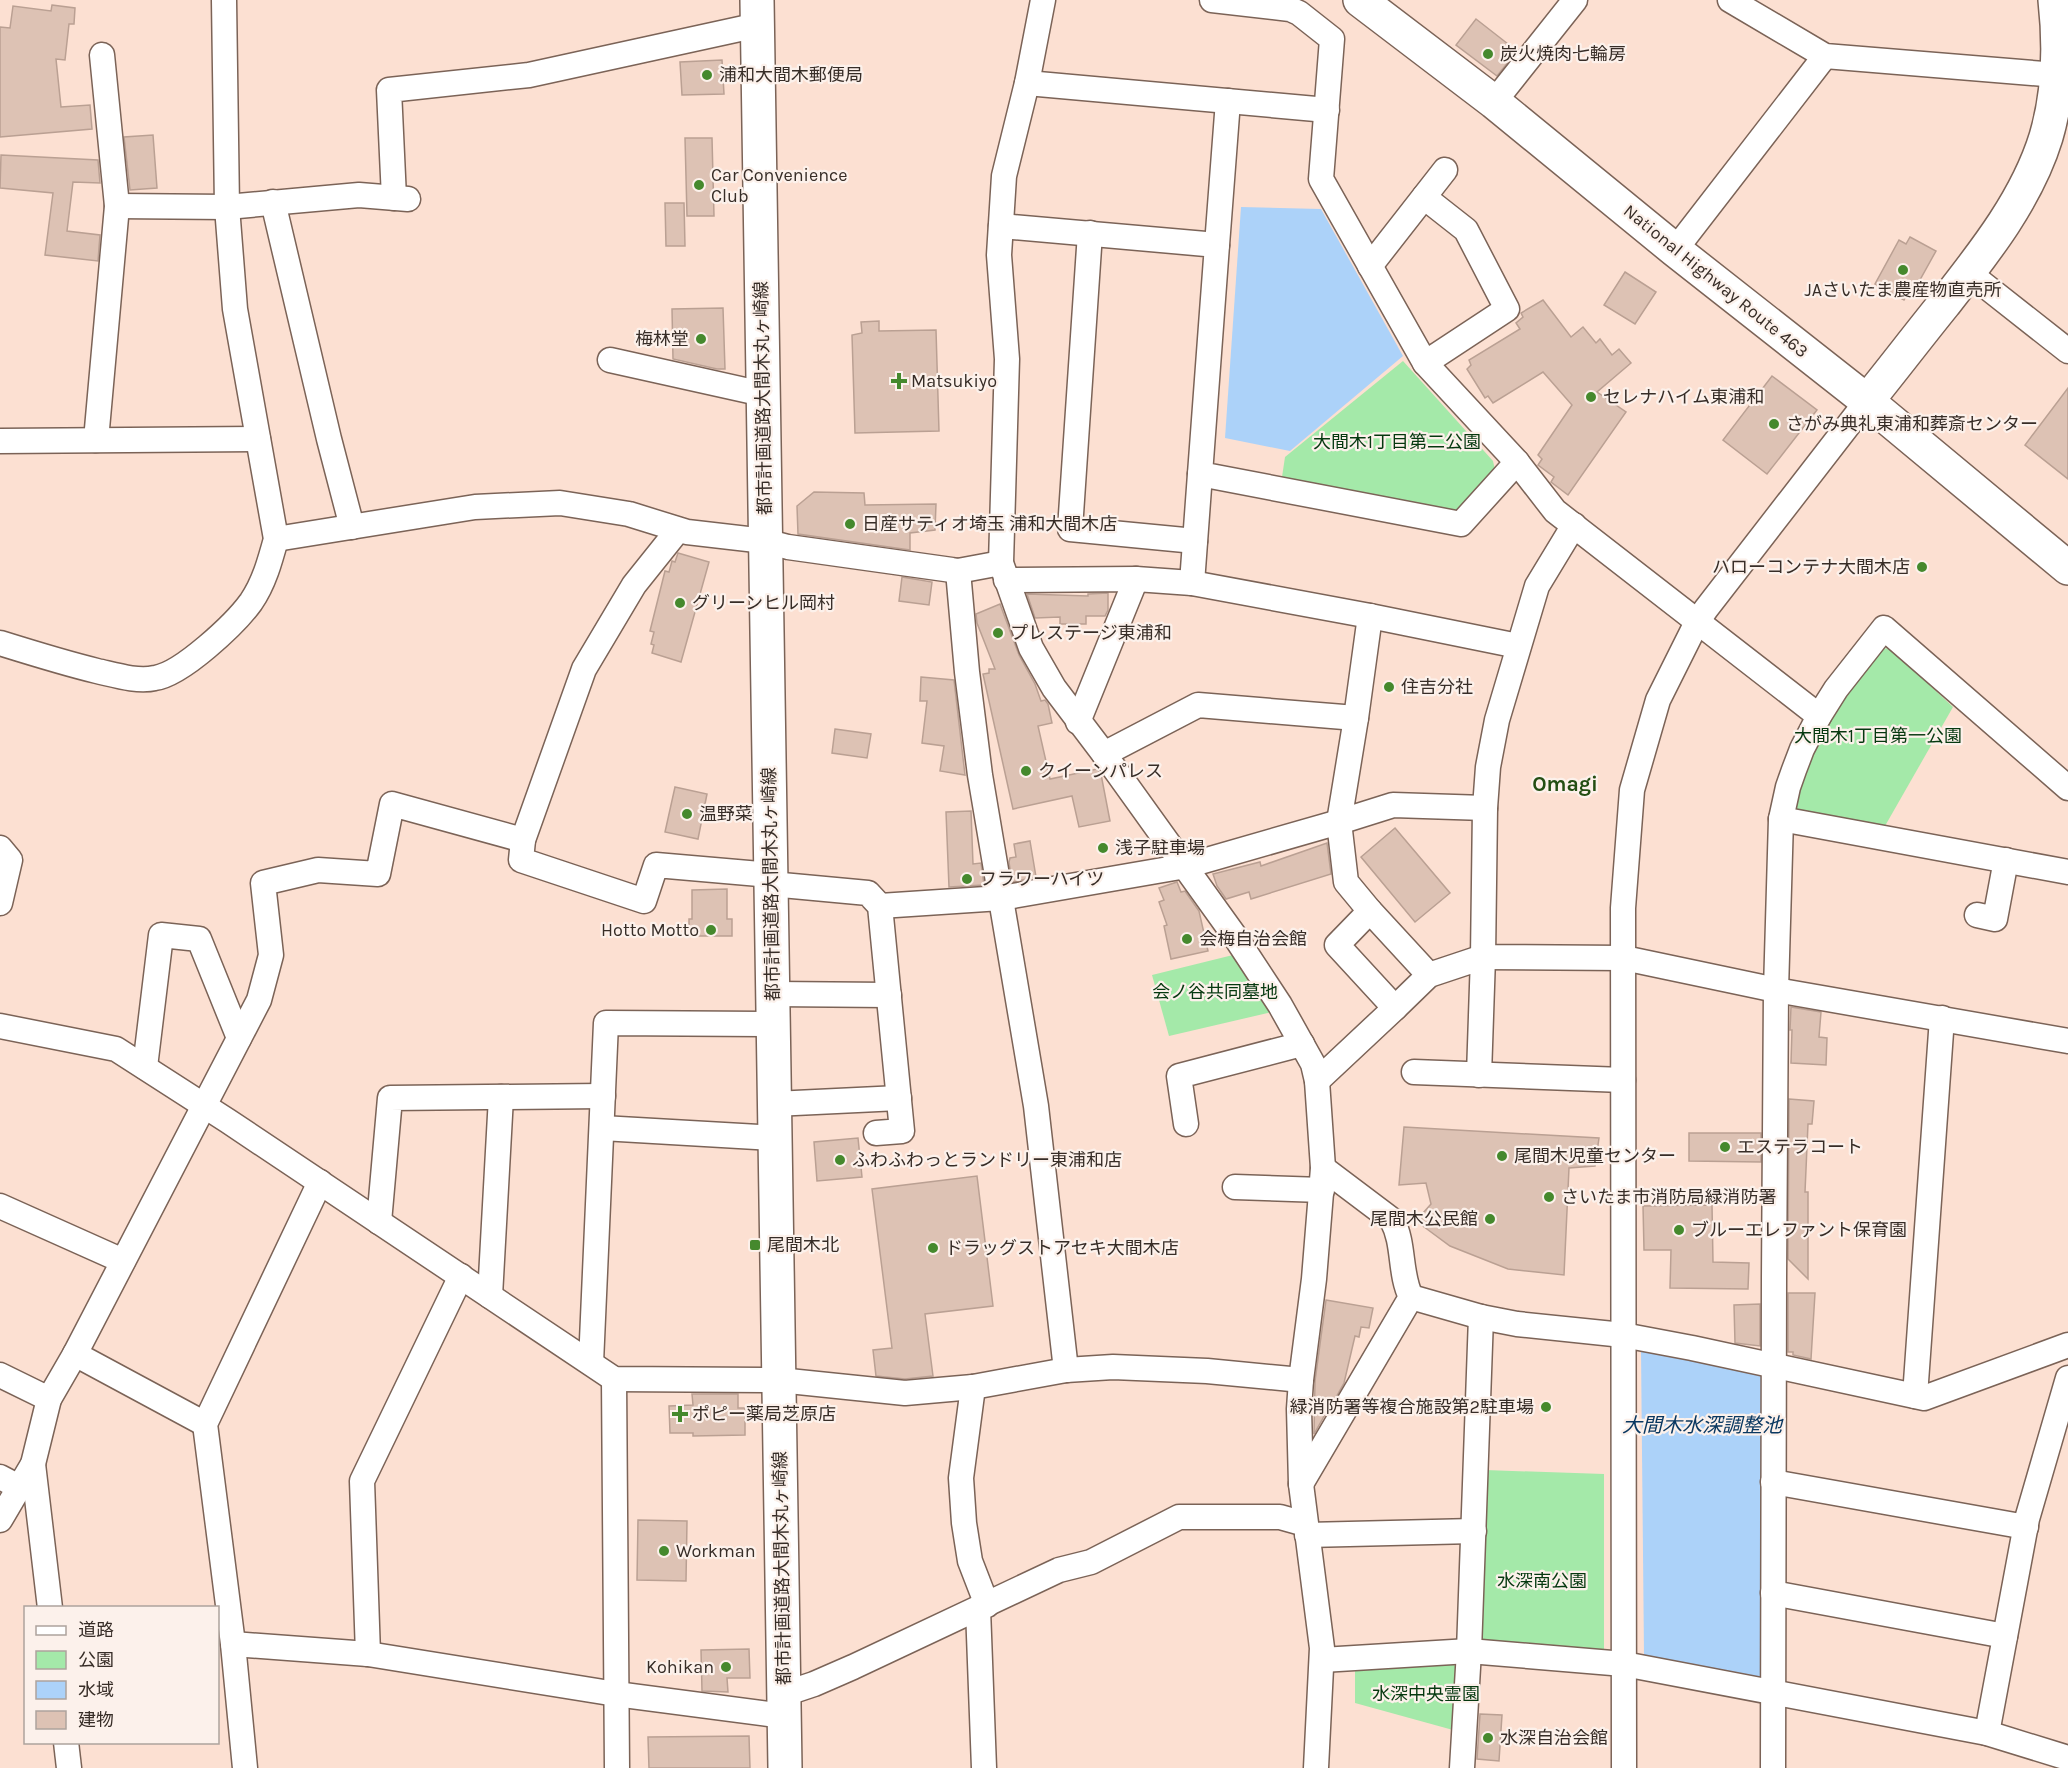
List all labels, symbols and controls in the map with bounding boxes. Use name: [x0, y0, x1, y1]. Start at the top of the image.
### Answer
place label: 炭火焼肉七輪房: [1500, 43, 1626, 65]
marker: 炭火焼肉七輪房: [1481, 47, 1495, 61]
place label: 浦和大間木郵便局: [719, 64, 863, 86]
marker: 浦和大間木郵便局: [700, 68, 714, 82]
place label: Car Convenience Club: [711, 164, 848, 207]
marker: Car Convenience Club: [692, 178, 706, 192]
street label: National Highway Route 463: [1619, 200, 1813, 362]
marker: JAさいたま農産物直売所: [1896, 263, 1910, 277]
place label: JAさいたま農産物直売所: [1804, 279, 2002, 301]
street label: 都市計画道路大間木丸ヶ崎線: [750, 281, 776, 515]
place label: 梅林堂: [635, 328, 689, 350]
marker: 梅林堂: [694, 332, 708, 346]
place label: Matsukiyo: [911, 370, 997, 392]
marker: Matsukiyo: [892, 374, 906, 388]
place label: セレナハイム東浦和: [1603, 386, 1764, 408]
marker: セレナハイム東浦和: [1584, 390, 1598, 404]
place label: さがみ典礼東浦和葬斎センター: [1786, 413, 2038, 435]
marker: さがみ典礼東浦和葬斎センター: [1767, 417, 1781, 431]
park label: 大間木1丁目第二公園: [1313, 431, 1481, 453]
place label: 日産サティオ埼玉 浦和大間木店: [862, 513, 1117, 535]
marker: 日産サティオ埼玉 浦和大間木店: [843, 517, 857, 531]
place label: ハローコンテナ大間木店: [1712, 556, 1910, 578]
marker: ハローコンテナ大間木店: [1915, 560, 1929, 574]
place label: グリーンヒル岡村: [692, 592, 835, 614]
marker: グリーンヒル岡村: [673, 596, 687, 610]
place label: プレステージ東浦和: [1010, 622, 1172, 644]
marker: プレステージ東浦和: [991, 626, 1005, 640]
place label: 住吉分社: [1401, 676, 1473, 698]
marker: 住吉分社: [1382, 680, 1396, 694]
park label: 大間木1丁目第一公園: [1794, 725, 1962, 747]
place label: クイーンパレス: [1038, 760, 1163, 782]
marker: クイーンパレス: [1019, 764, 1033, 778]
street label: 都市計画道路大間木丸ヶ崎線: [758, 767, 784, 1001]
district label: Omagi: [1532, 772, 1598, 796]
place label: 温野菜: [699, 803, 753, 825]
marker: 温野菜: [680, 807, 694, 821]
place label: 浅子駐車場: [1115, 837, 1205, 859]
marker: 浅子駐車場: [1096, 841, 1110, 855]
place label: フラワーハイツ: [979, 868, 1104, 890]
marker: フラワーハイツ: [960, 872, 974, 886]
place label: Hotto Motto: [601, 919, 699, 941]
marker: Hotto Motto: [704, 923, 718, 937]
place label: 会梅自治会館: [1199, 928, 1307, 950]
marker: 会梅自治会館: [1180, 932, 1194, 946]
park label: 会ノ谷共同墓地: [1152, 981, 1278, 1003]
place label: エステラコート: [1737, 1136, 1863, 1158]
marker: エステラコート: [1718, 1140, 1732, 1154]
place label: 尾間木児童センター: [1514, 1145, 1676, 1167]
place label: ふわふわっとランドリー東浦和店: [852, 1149, 1122, 1171]
marker: 尾間木児童センター: [1495, 1149, 1509, 1163]
marker: ふわふわっとランドリー東浦和店: [833, 1153, 847, 1167]
place label: さいたま市消防局緑消防署: [1561, 1186, 1776, 1208]
marker: さいたま市消防局緑消防署: [1542, 1190, 1556, 1204]
place label: 尾間木公民館: [1370, 1208, 1478, 1230]
marker: 尾間木公民館: [1483, 1212, 1497, 1226]
place label: ブルーエレファント保育園: [1691, 1219, 1907, 1241]
marker: ブルーエレファント保育園: [1672, 1223, 1686, 1237]
place label: 尾間木北: [767, 1234, 839, 1256]
place label: ドラッグストアセキ大間木店: [945, 1237, 1179, 1259]
marker: 尾間木北: [748, 1238, 762, 1252]
marker: ドラッグストアセキ大間木店: [926, 1241, 940, 1255]
place label: 緑消防署等複合施設第2駐車場: [1290, 1396, 1534, 1418]
marker: 緑消防署等複合施設第2駐車場: [1539, 1400, 1553, 1414]
place label: ポピー薬局芝原店: [692, 1403, 836, 1425]
marker: ポピー薬局芝原店: [673, 1407, 687, 1421]
water label: 大間木水深調整池: [1622, 1414, 1784, 1437]
street label: 都市計画道路大間木丸ヶ崎線: [769, 1451, 795, 1685]
place label: Workman: [676, 1540, 756, 1562]
marker: Workman: [657, 1544, 671, 1558]
park label: 水深南公園: [1497, 1570, 1587, 1592]
legend: [24, 1606, 219, 1744]
text: 道路: [78, 1619, 114, 1641]
text: 公園: [78, 1649, 114, 1671]
place label: Kohikan: [646, 1656, 714, 1678]
marker: Kohikan: [719, 1660, 733, 1674]
text: 水域: [78, 1679, 114, 1701]
park label: 水深中央霊園: [1372, 1683, 1480, 1705]
text: 建物: [78, 1709, 114, 1731]
place label: 水深自治会館: [1500, 1727, 1608, 1749]
marker: 水深自治会館: [1481, 1731, 1495, 1745]

